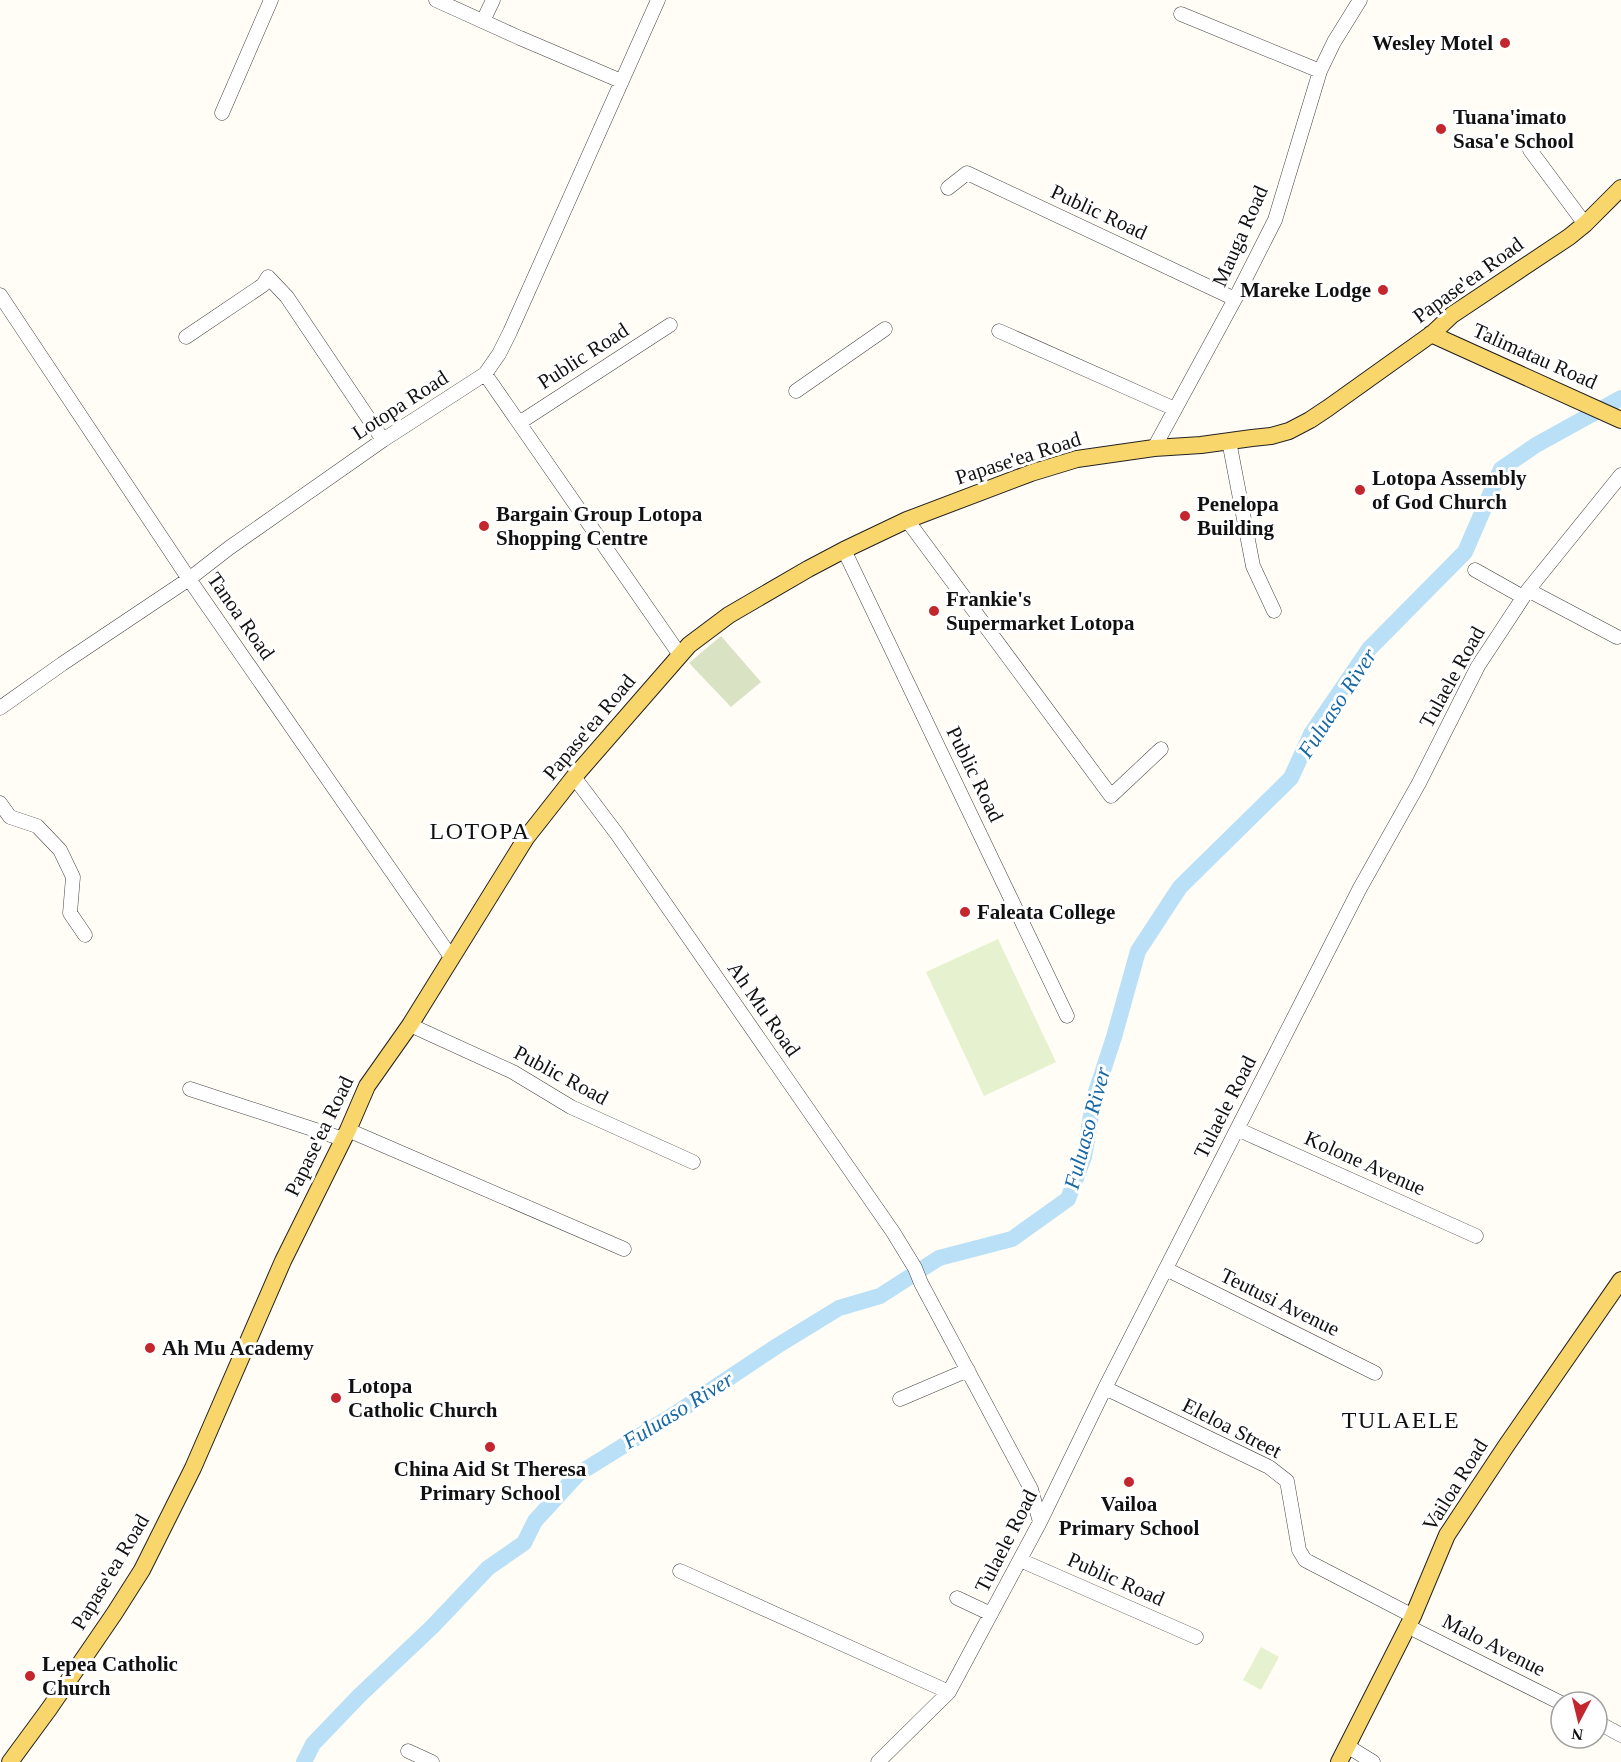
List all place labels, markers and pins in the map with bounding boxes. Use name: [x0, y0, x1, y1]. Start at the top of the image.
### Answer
place label: Wesley Motel: [1372, 31, 1493, 55]
marker: Wesley Motel: [1498, 36, 1512, 50]
place label: Tuana'imato Sasa'e School: [1453, 105, 1574, 153]
marker: Tuana'imato Sasa'e School: [1434, 122, 1448, 136]
place label: Mareke Lodge: [1240, 278, 1371, 302]
marker: Mareke Lodge: [1376, 283, 1390, 297]
place label: Lotopa Assembly of God Church: [1372, 466, 1527, 514]
marker: Lotopa Assembly of God Church: [1353, 483, 1367, 497]
place label: Penelopa Building: [1197, 492, 1279, 540]
place label: Bargain Group Lotopa Shopping Centre: [496, 502, 703, 550]
marker: Penelopa Building: [1178, 509, 1192, 523]
marker: Bargain Group Lotopa Shopping Centre: [477, 519, 491, 533]
place label: Frankie's Supermarket Lotopa: [946, 587, 1135, 635]
marker: Frankie's Supermarket Lotopa: [927, 604, 941, 618]
place label: Faleata College: [977, 900, 1115, 924]
marker: Faleata College: [958, 905, 972, 919]
place label: Ah Mu Academy: [162, 1336, 314, 1360]
marker: Ah Mu Academy: [143, 1341, 157, 1355]
place label: Lotopa Catholic Church: [348, 1374, 498, 1422]
marker: Lotopa Catholic Church: [329, 1391, 343, 1405]
marker: China Aid St Theresa Primary School: [483, 1440, 497, 1454]
place label: China Aid St Theresa Primary School: [394, 1457, 587, 1505]
marker: Vailoa Primary School: [1122, 1475, 1136, 1489]
place label: Vailoa Primary School: [1059, 1492, 1199, 1540]
place label: Lepea Catholic Church: [42, 1652, 178, 1700]
marker: Lepea Catholic Church: [23, 1669, 37, 1683]

